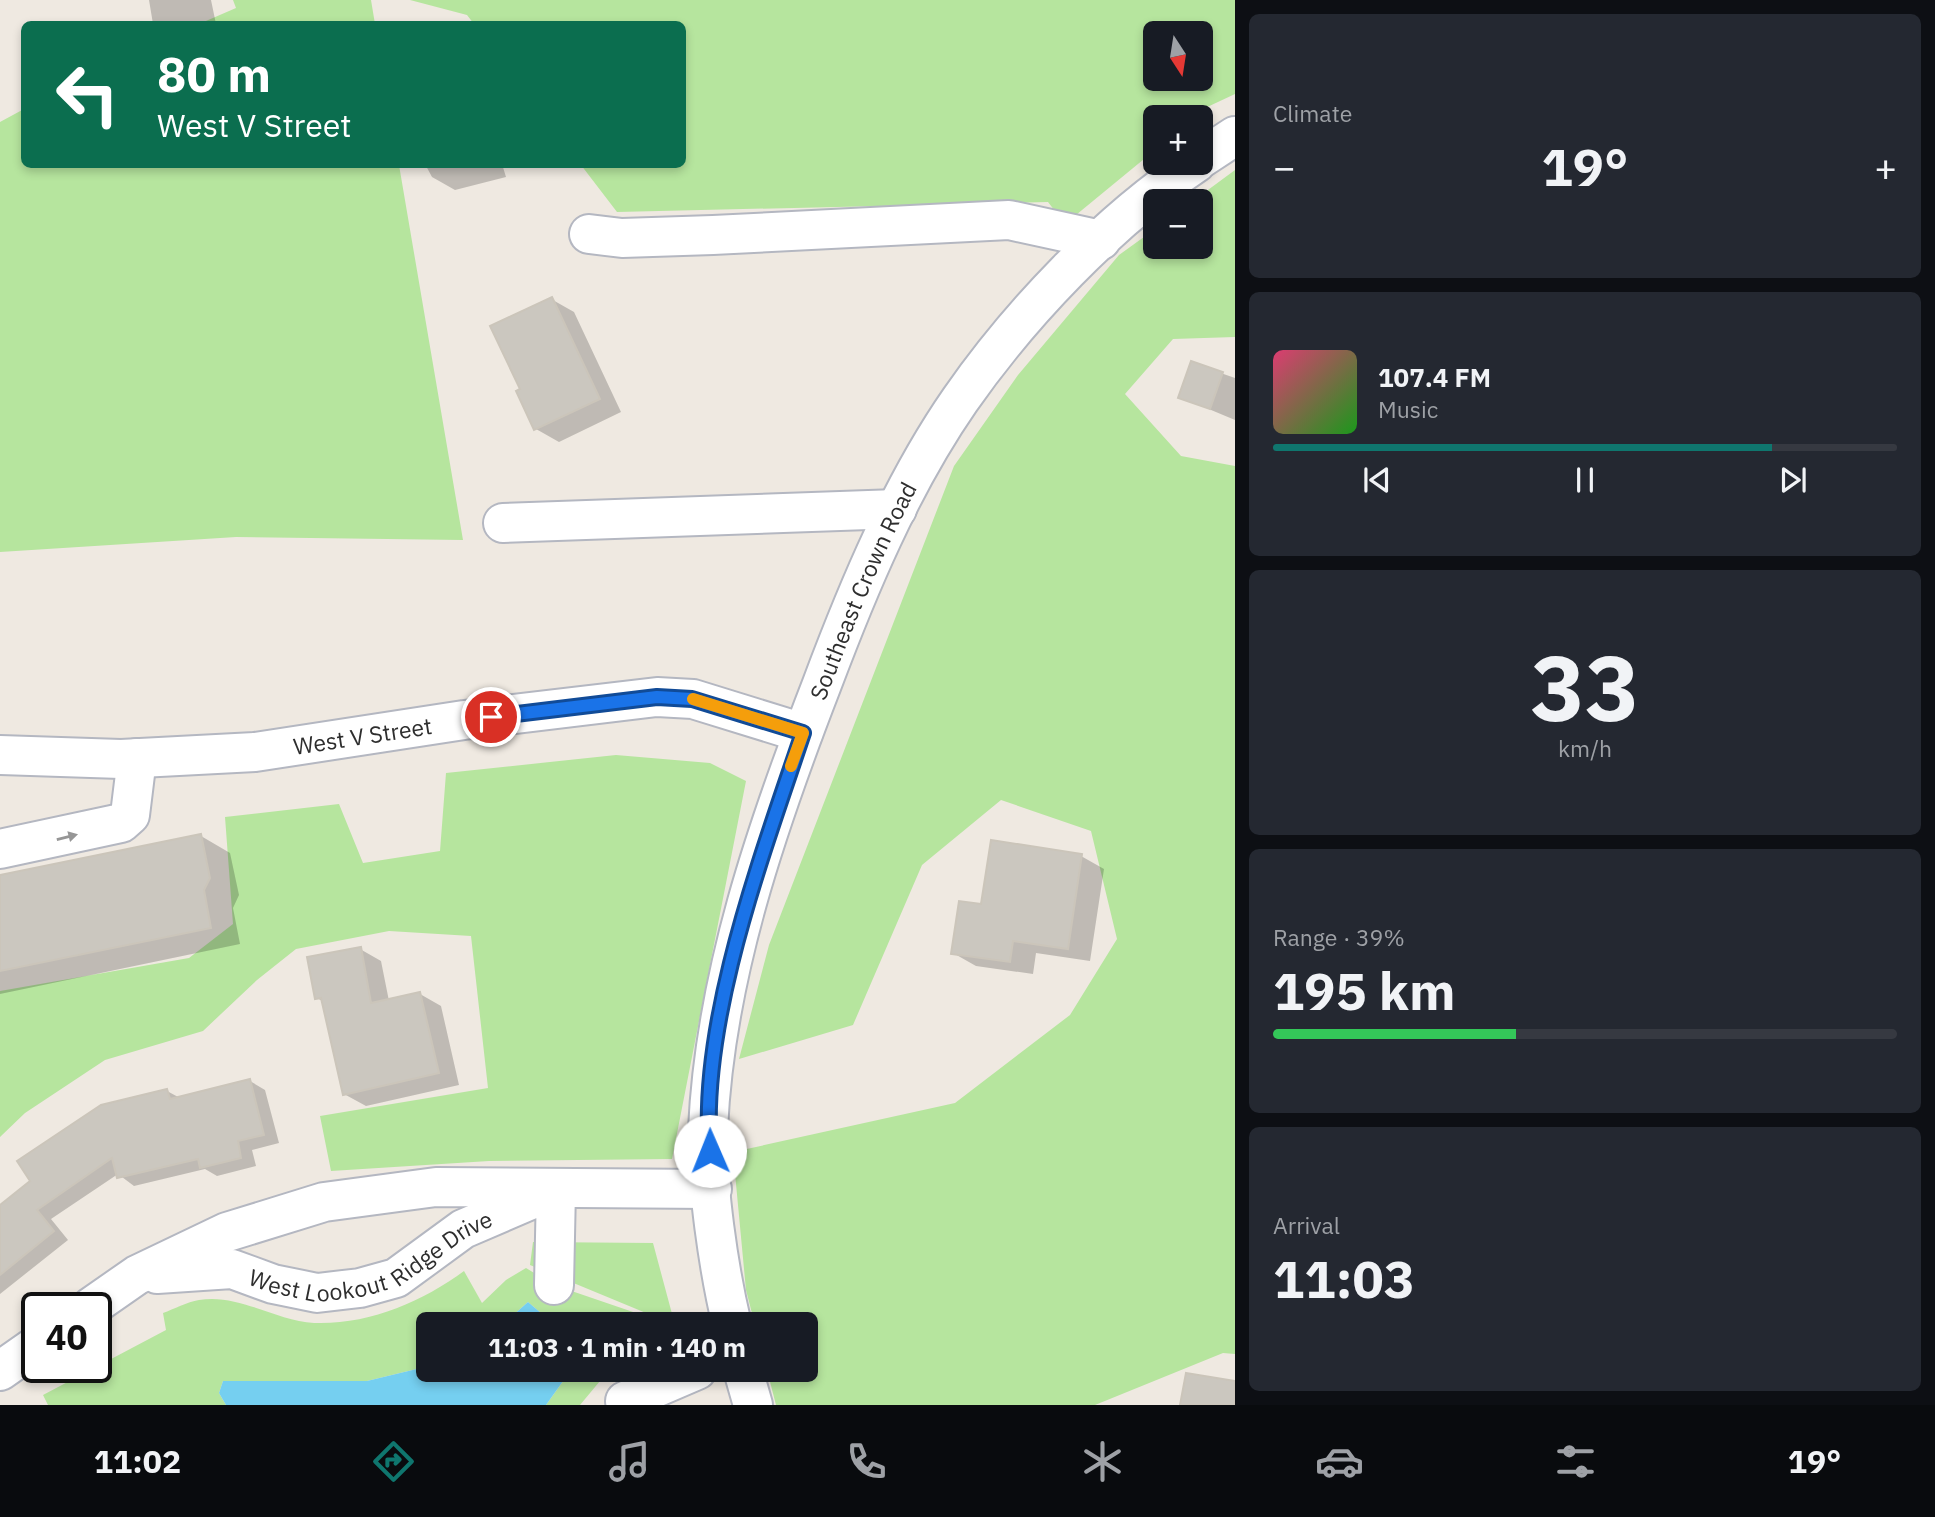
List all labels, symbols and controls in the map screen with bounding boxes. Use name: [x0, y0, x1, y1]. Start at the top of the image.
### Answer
north arrow: [1143, 21, 1213, 91]
map controls: [1143, 21, 1213, 259]
text: 80 m: [157, 42, 271, 105]
icon: left: [42, 49, 133, 140]
text: Climate: [1273, 98, 1352, 128]
text: West V Street: [157, 104, 352, 146]
button: +: [1143, 105, 1213, 175]
text: 19°: [1542, 133, 1628, 200]
text: −: [1273, 142, 1296, 191]
text: +: [1874, 142, 1897, 191]
button: −: [1143, 189, 1213, 259]
text: 107.4 FM: [1378, 360, 1491, 394]
text: Music: [1378, 394, 1438, 424]
icon: previous: [1358, 461, 1396, 499]
icon: pause: [1566, 461, 1604, 499]
icon: next: [1774, 461, 1812, 499]
street label: Southeast Crown Road: [802, 476, 923, 704]
text: 33: [1530, 628, 1640, 746]
pin: [461, 687, 521, 747]
icon: arrive: [472, 698, 510, 736]
street label: West V Street: [291, 710, 434, 761]
text: km/h: [1558, 733, 1612, 763]
one-way arrow: [56, 831, 78, 842]
text: Range · 39%: [1273, 922, 1405, 952]
text: 195 km: [1273, 957, 1455, 1024]
position arrow: [673, 1114, 747, 1188]
street label: West Lookout Ridge Drive: [245, 1203, 497, 1308]
text: Arrival: [1273, 1210, 1340, 1240]
text: 11:03: [1273, 1245, 1415, 1312]
speed limit sign: 40: [21, 1292, 112, 1383]
text: 11:03 · 1 min · 140 m: [488, 1330, 746, 1364]
icon: directions: [369, 1437, 418, 1486]
icon: music: [605, 1437, 654, 1486]
icon: phone: [842, 1437, 891, 1486]
icon: climate: [1078, 1437, 1127, 1486]
icon: car: [1315, 1437, 1364, 1486]
icon: filters: [1551, 1437, 1600, 1486]
text: 11:02: [94, 1440, 181, 1482]
text: 19°: [1788, 1440, 1841, 1482]

